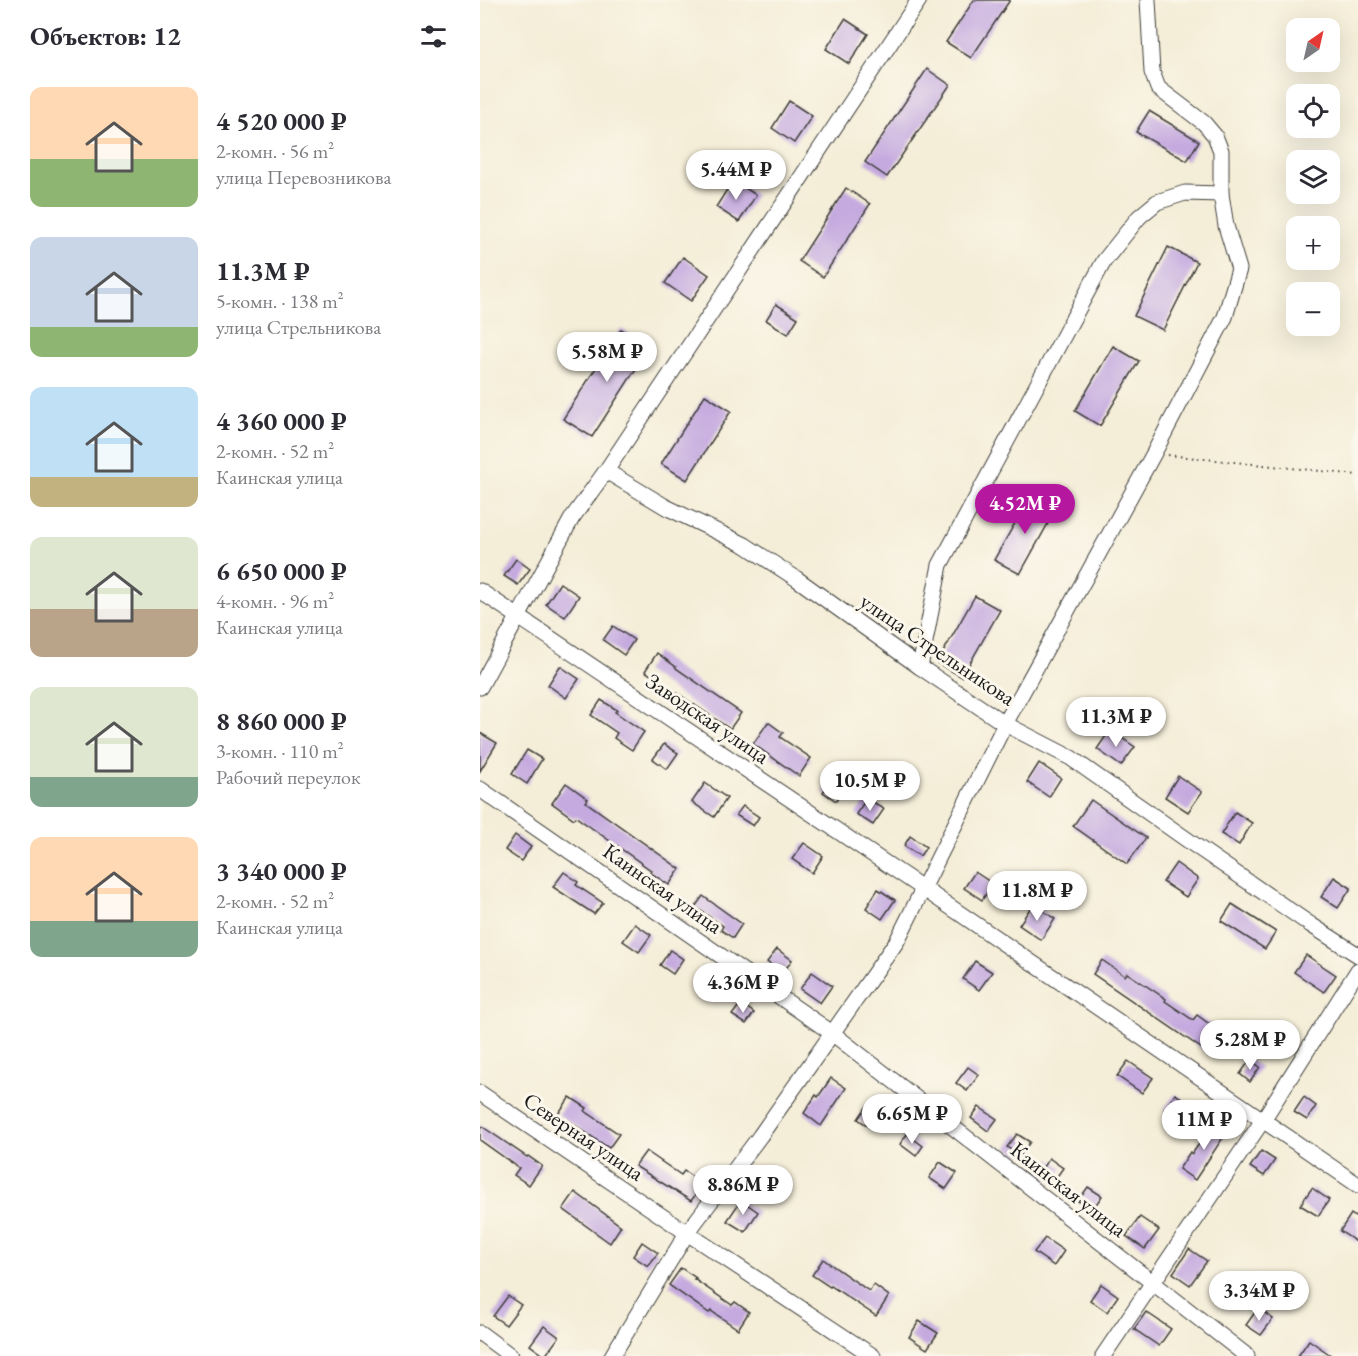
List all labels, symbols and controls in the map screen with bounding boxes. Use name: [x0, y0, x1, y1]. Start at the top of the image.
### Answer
north arrow: [1286, 18, 1340, 72]
map controls: [1286, 18, 1340, 336]
text: Объектов: 12: [30, 19, 181, 53]
icon: filters: [417, 20, 450, 53]
button: locate: [1286, 84, 1340, 138]
text: 4 520 000 ₽: [216, 104, 347, 138]
icon: home: [78, 111, 150, 183]
text: 2-комн. · 56 m²: [216, 138, 334, 164]
pin: 5.44M ₽: [681, 150, 791, 201]
button: layers: [1286, 150, 1340, 204]
text: 5.44M ₽: [700, 156, 772, 182]
text: улица Перевозникова: [216, 164, 391, 190]
button: +: [1286, 216, 1340, 270]
text: 11.3M ₽: [216, 254, 310, 288]
icon: home: [78, 261, 150, 333]
button: −: [1286, 282, 1340, 336]
text: 5-комн. · 138 m²: [216, 288, 344, 314]
text: улица Стрельникова: [216, 314, 381, 340]
pin: 5.58M ₽: [552, 332, 662, 383]
text: 5.58M ₽: [571, 338, 643, 364]
text: 4 360 000 ₽: [216, 404, 347, 438]
icon: home: [78, 411, 150, 483]
text: 2-комн. · 52 m²: [216, 438, 334, 464]
text: Каинская улица: [216, 464, 343, 490]
pin: 4.52M ₽: [970, 484, 1080, 535]
text: 4.52M ₽: [989, 490, 1061, 516]
text: 6 650 000 ₽: [216, 554, 347, 588]
icon: home: [78, 561, 150, 633]
street label: улица Стрельникова: [854, 587, 1021, 712]
text: 4-комн. · 96 m²: [216, 588, 334, 614]
text: Каинская улица: [216, 614, 343, 640]
street label: Заводская улица: [640, 666, 775, 771]
pin: 11.3M ₽: [1061, 697, 1171, 748]
text: 11.3M ₽: [1080, 703, 1152, 729]
text: 8 860 000 ₽: [216, 704, 347, 738]
icon: home: [78, 711, 150, 783]
text: 3-комн. · 110 m²: [216, 738, 344, 764]
pin: 10.5M ₽: [815, 761, 925, 812]
text: Рабочий переулок: [216, 764, 361, 790]
text: 10.5M ₽: [834, 767, 906, 793]
street label: Каинская улица: [597, 836, 728, 940]
text: 3 340 000 ₽: [216, 854, 347, 888]
icon: home: [78, 861, 150, 933]
pin: 11.8M ₽: [982, 871, 1092, 922]
text: 11.8M ₽: [1001, 877, 1073, 903]
text: 2-комн. · 52 m²: [216, 888, 334, 914]
text: Каинская улица: [216, 914, 343, 940]
pin: 4.36M ₽: [688, 963, 798, 1014]
text: 4.36M ₽: [707, 969, 779, 995]
pin: 5.28M ₽: [1195, 1020, 1305, 1071]
text: 5.28M ₽: [1214, 1026, 1286, 1052]
street label: Северная улица: [518, 1085, 650, 1188]
pin: 6.65M ₽: [857, 1094, 967, 1145]
text: 6.65M ₽: [876, 1100, 948, 1126]
pin: 11M ₽: [1162, 1100, 1246, 1151]
text: 11M ₽: [1176, 1106, 1232, 1132]
street label: Каинская улица: [1005, 1135, 1133, 1244]
pin: 8.86M ₽: [688, 1165, 798, 1216]
text: 8.86M ₽: [707, 1171, 779, 1197]
pin: 3.34M ₽: [1204, 1271, 1314, 1322]
text: 3.34M ₽: [1223, 1277, 1295, 1303]

